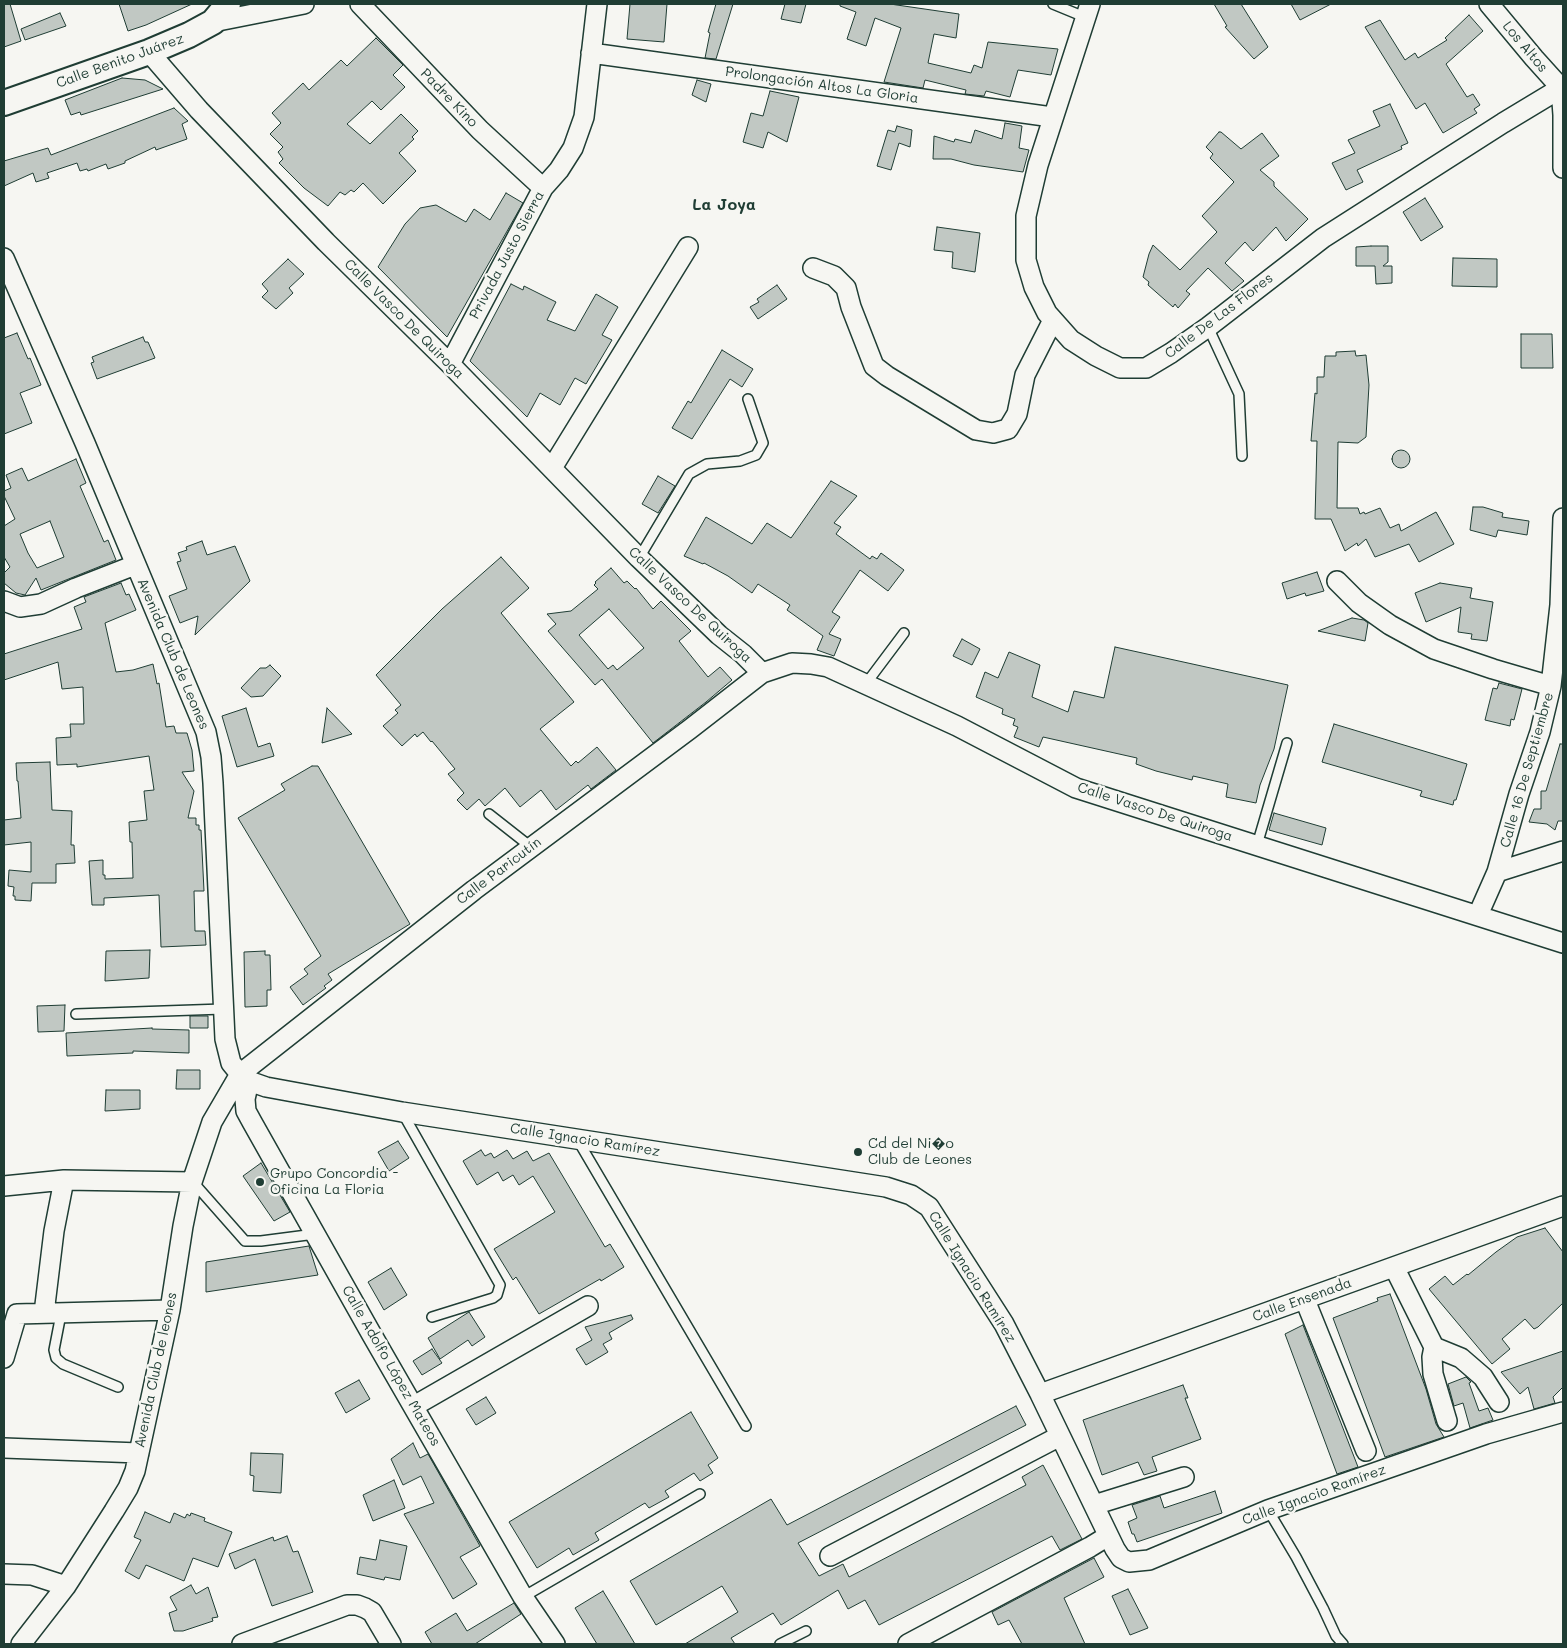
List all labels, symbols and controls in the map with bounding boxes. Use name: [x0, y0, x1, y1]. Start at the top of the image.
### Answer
street label: Los Altos: [1499, 18, 1551, 76]
street label: Calle Benito Juárez: [54, 30, 186, 92]
street label: Prolongación Altos La Gloria: [724, 63, 920, 107]
street label: Padre Kino: [417, 65, 481, 131]
street label: Privada Justo Sierra: [466, 188, 548, 322]
district label: La Joya: [692, 195, 756, 215]
street label: Calle Vasco De Quiroga: [341, 256, 467, 382]
street label: Calle De Las Flores: [1162, 270, 1276, 362]
street label: Calle Vasco De Quiroga: [625, 544, 755, 666]
street label: Avenida Club de Leones: [133, 576, 213, 732]
street label: Calle 16 De Septiembre: [1497, 690, 1557, 850]
street label: Calle Vasco De Quiroga: [1075, 779, 1235, 845]
street label: Calle Paricutín: [453, 834, 545, 908]
street label: Calle Ignacio Ramírez: [509, 1120, 661, 1160]
place label: Cd del Ni�o Club de Leones: [868, 1136, 972, 1168]
marker: Cd del Ni�o Club de Leones: [852, 1146, 864, 1158]
place label: Grupo Concordia - Oficina La Floria: [270, 1166, 398, 1198]
marker: Grupo Concordia - Oficina La Floria: [254, 1176, 266, 1188]
street label: Calle Ignacio Ramírez: [925, 1208, 1019, 1346]
street label: Calle Ensenada: [1250, 1274, 1354, 1326]
street label: Calle Adolfo López Mateos: [338, 1283, 444, 1449]
street label: Avenida Club de leones: [131, 1291, 181, 1449]
street label: Calle Ignacio Ramírez: [1240, 1461, 1388, 1529]

